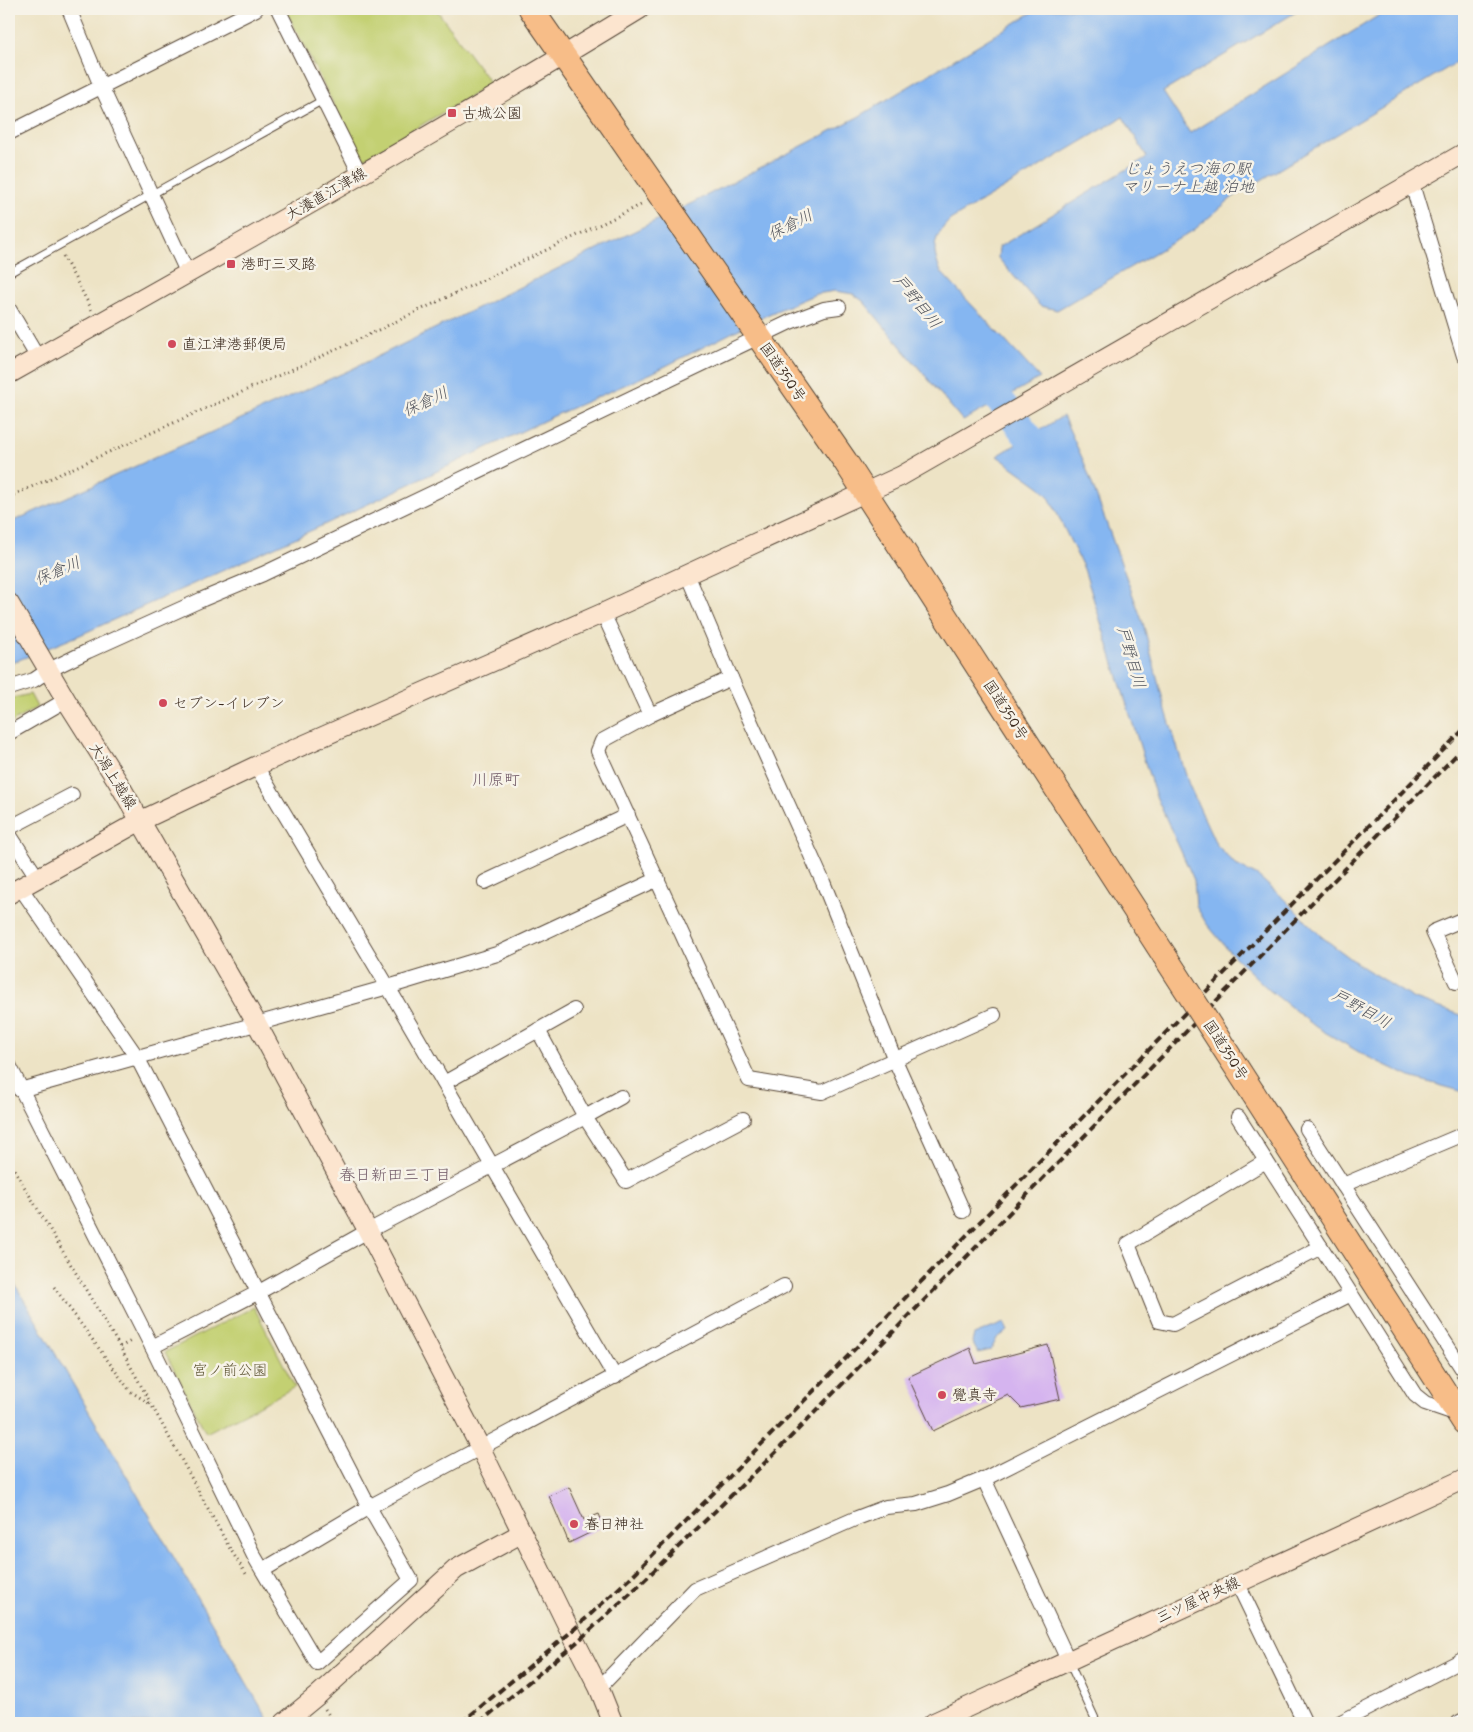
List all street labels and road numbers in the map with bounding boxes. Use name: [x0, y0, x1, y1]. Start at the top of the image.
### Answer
street label: 大瀁直江津線: [283, 164, 370, 226]
street label: 国道350号: [754, 339, 810, 406]
street label: 国道350号: [978, 676, 1032, 745]
street label: 大潟上越線: [84, 739, 141, 814]
street label: 国道350号: [1198, 1016, 1252, 1085]
street label: 三ツ屋中央線: [1153, 1573, 1243, 1629]

